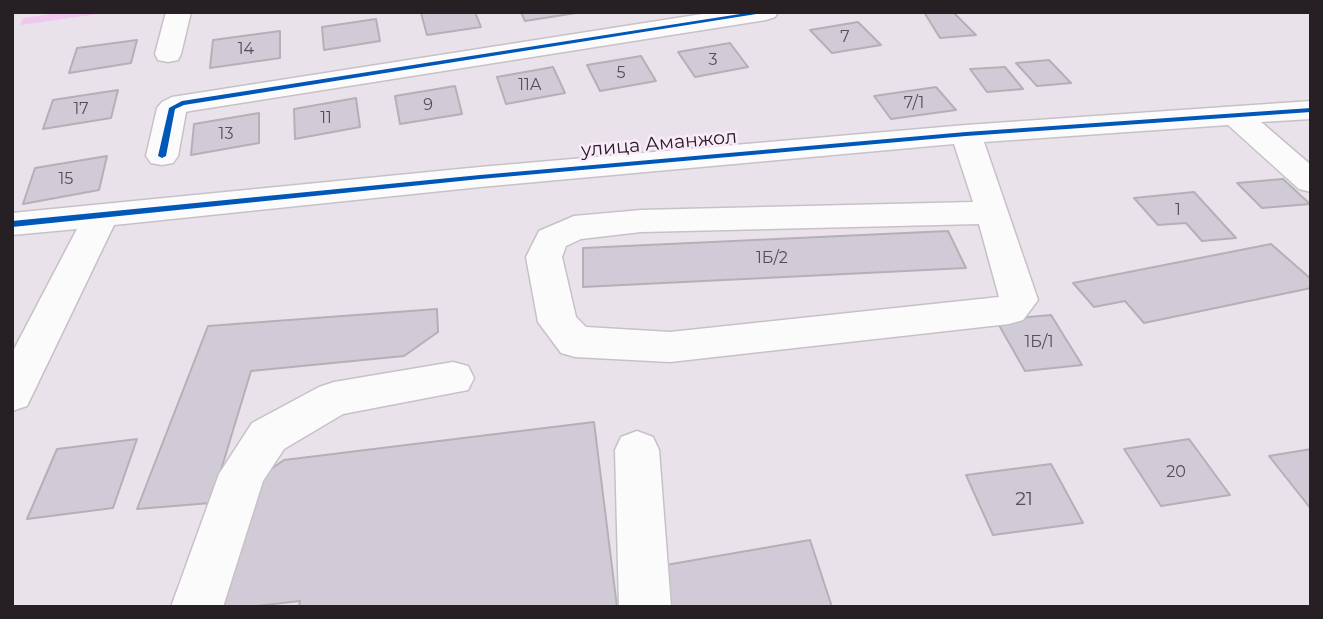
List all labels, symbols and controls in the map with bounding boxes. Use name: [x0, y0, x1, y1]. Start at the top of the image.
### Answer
house number: 7: [840, 27, 850, 47]
house number: 14: [238, 39, 254, 59]
house number: 3: [708, 50, 718, 70]
house number: 5: [616, 63, 626, 83]
house number: 11А: [518, 75, 542, 95]
house number: 7/1: [904, 93, 924, 113]
house number: 9: [423, 95, 433, 115]
house number: 17: [73, 99, 89, 119]
house number: 11: [320, 108, 332, 128]
house number: 13: [219, 124, 233, 144]
street label: улица Аманжол: [580, 126, 738, 162]
house number: 15: [59, 169, 73, 189]
house number: 1: [1175, 200, 1181, 220]
house number: 1Б/2: [756, 248, 788, 268]
house number: 1Б/1: [1024, 332, 1054, 352]
house number: 20: [1166, 462, 1186, 482]
house number: 21: [1015, 488, 1033, 510]

